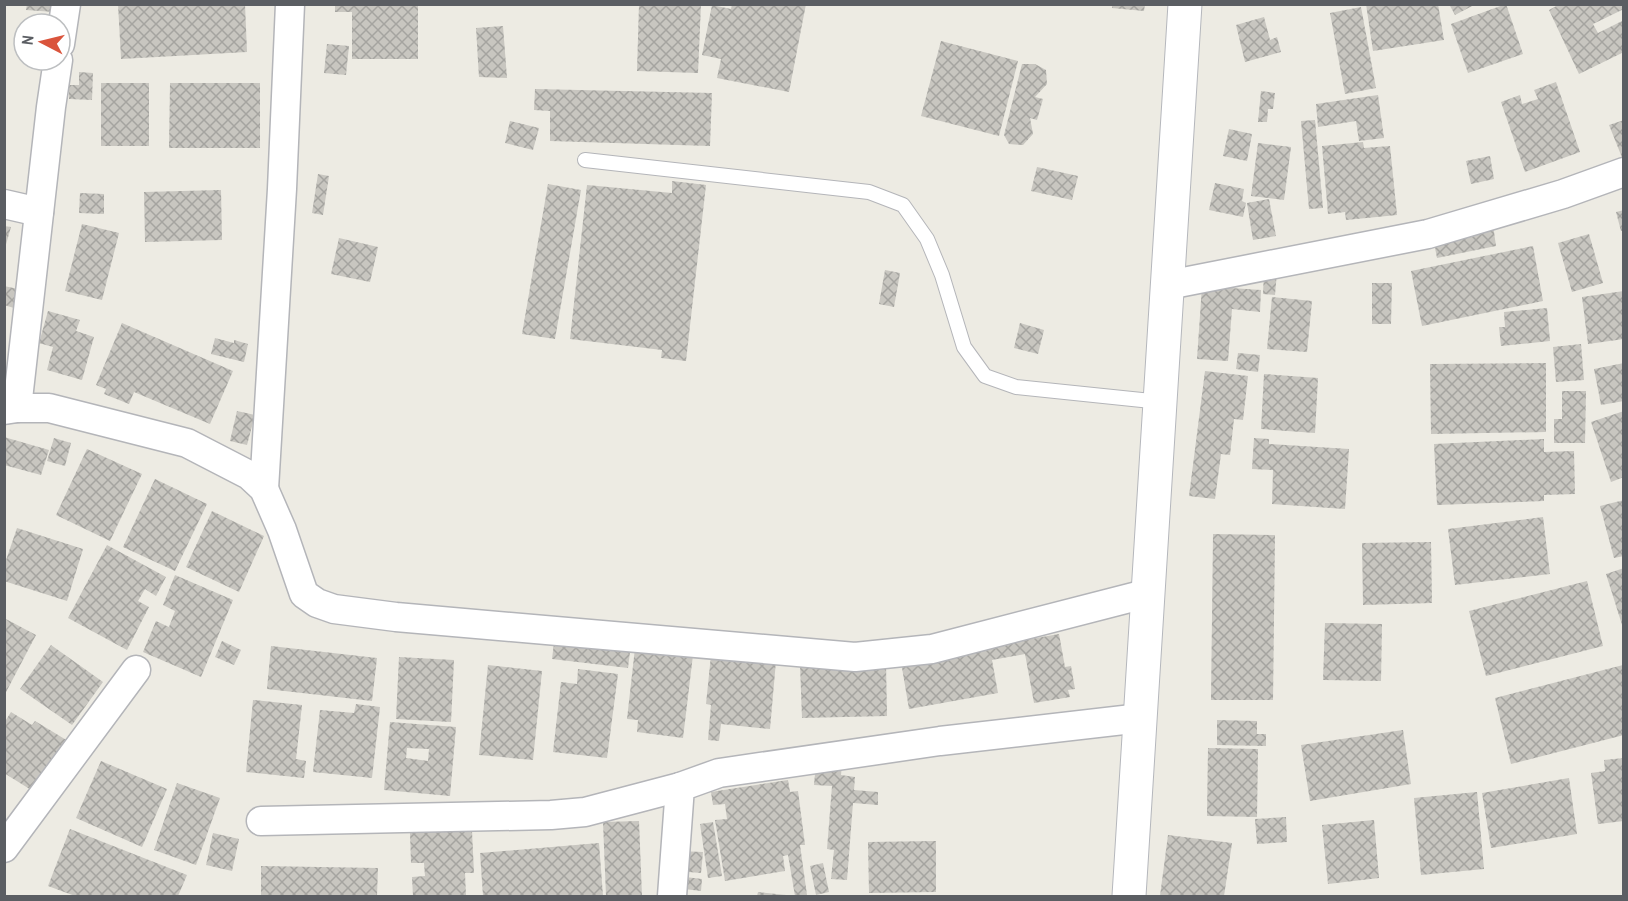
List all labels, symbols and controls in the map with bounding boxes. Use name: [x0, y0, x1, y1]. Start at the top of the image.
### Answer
north arrow: [12, 12, 72, 72]
text: N: [16, 34, 39, 46]

